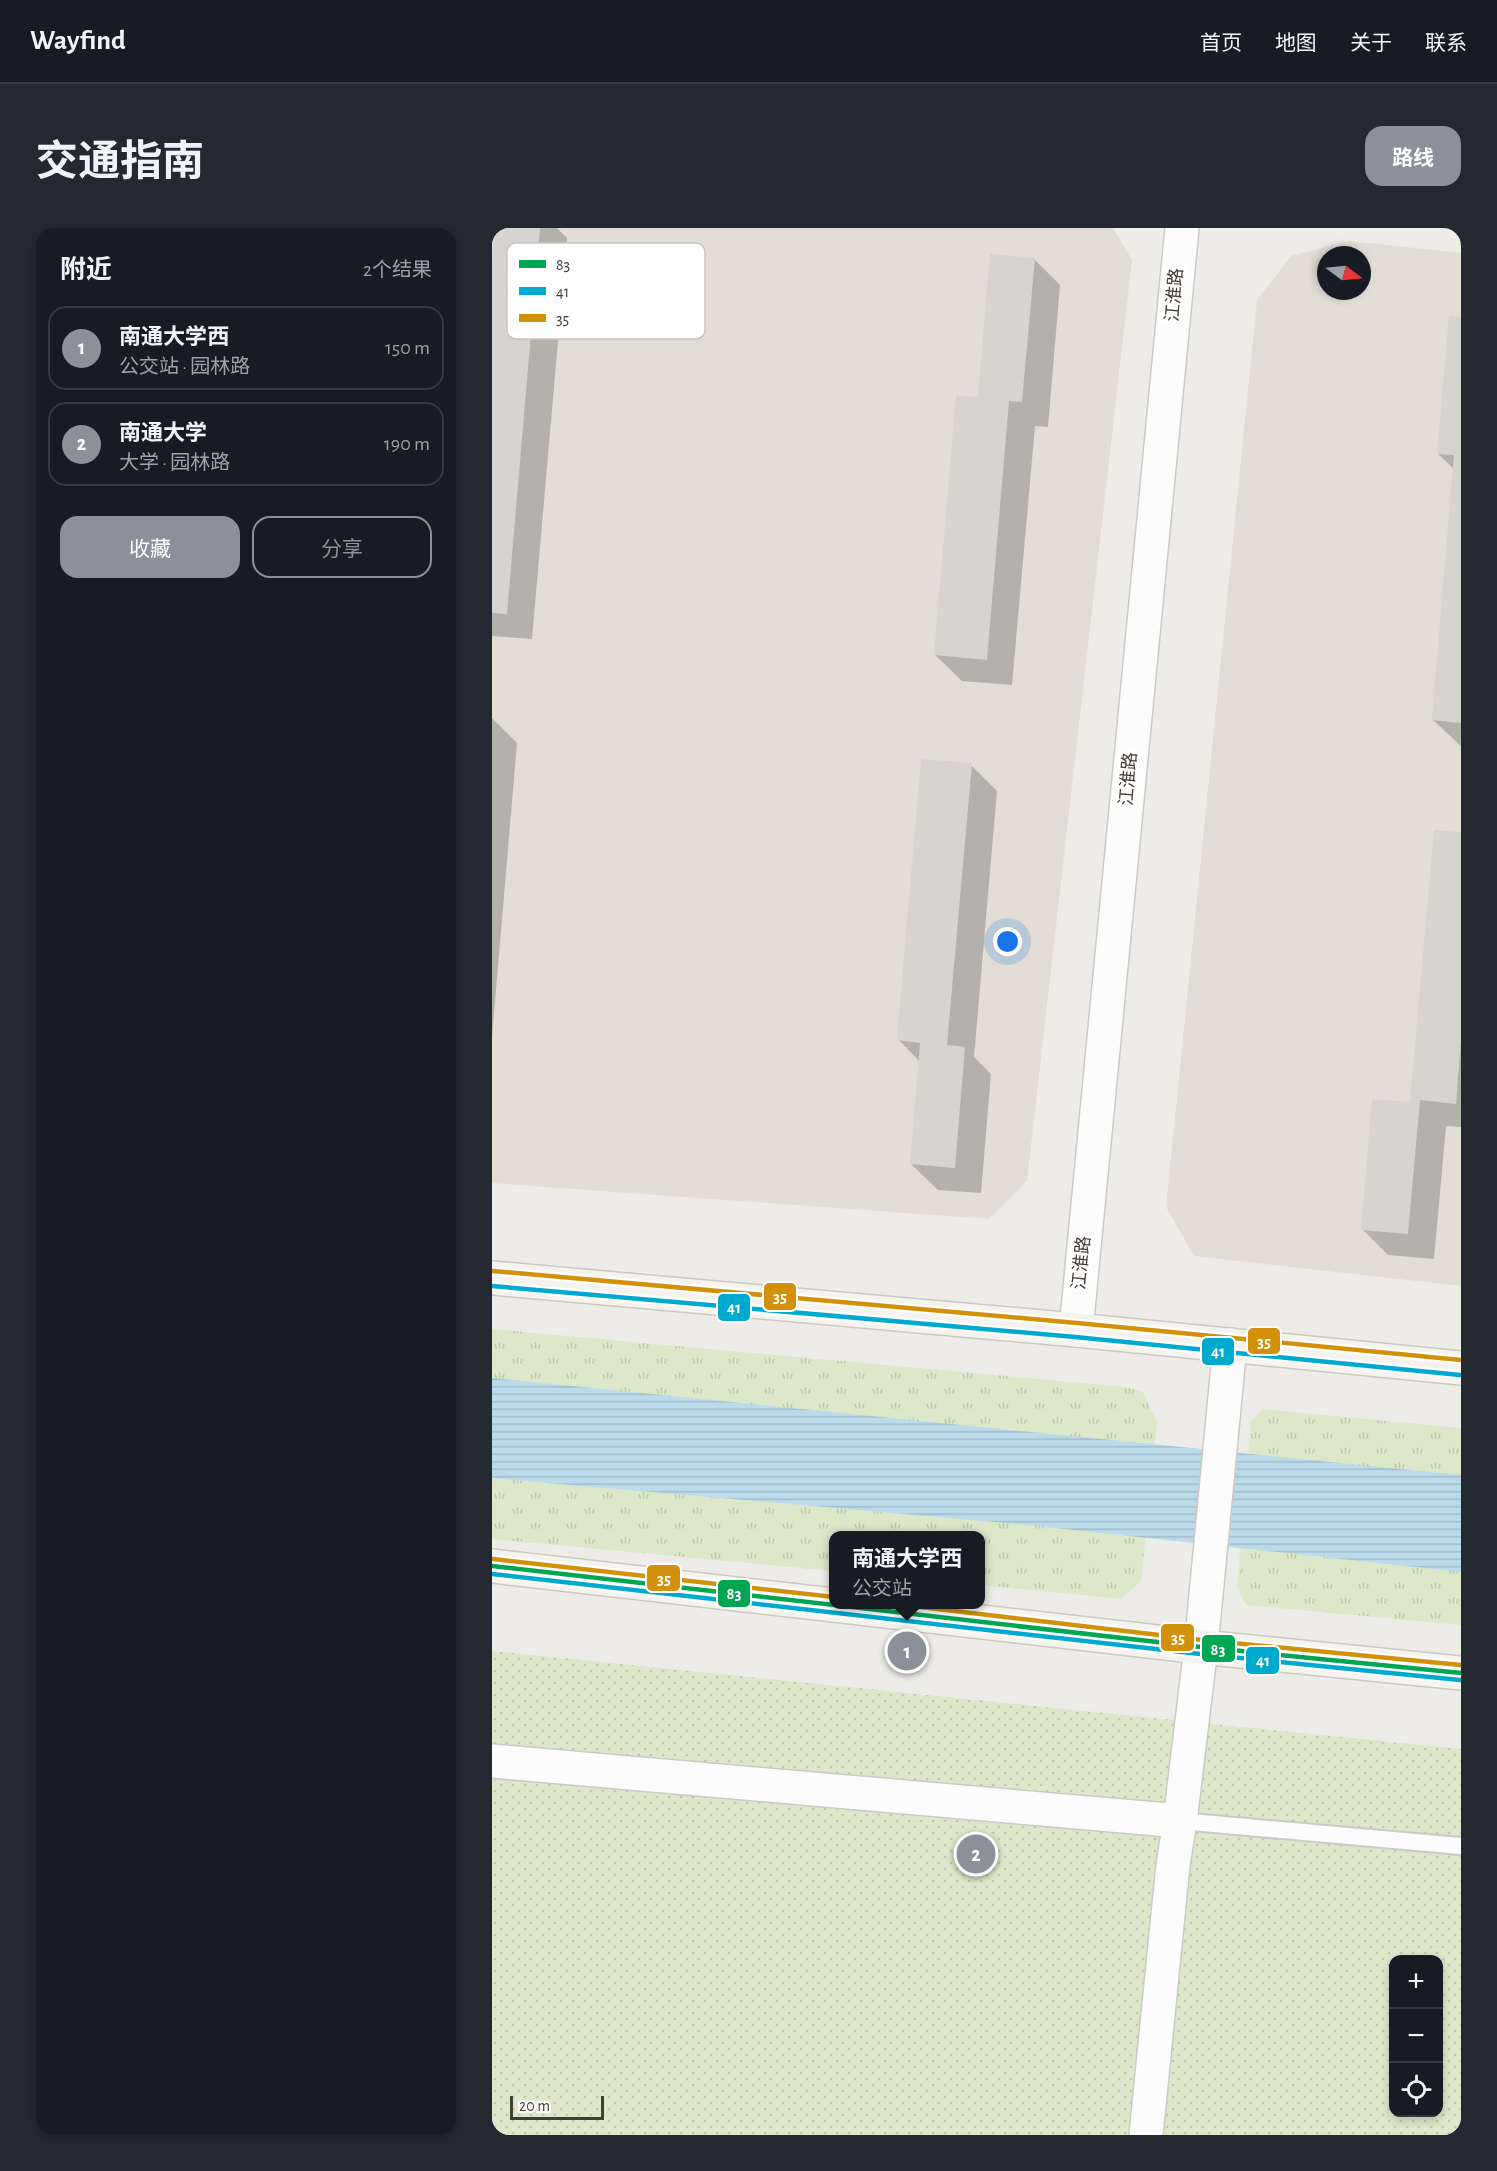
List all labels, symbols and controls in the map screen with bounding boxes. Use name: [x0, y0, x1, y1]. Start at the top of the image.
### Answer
text: Wayfind: [30, 27, 126, 55]
text: 首页: [1200, 33, 1242, 54]
text: 地图: [1275, 33, 1317, 54]
text: 关于: [1350, 33, 1392, 54]
text: 联系: [1425, 33, 1467, 54]
button: 路线: [1365, 126, 1461, 186]
text: 交通指南: [36, 141, 204, 183]
legend: [507, 243, 705, 339]
north arrow: [1317, 246, 1371, 300]
text: 附近: [60, 257, 112, 283]
text: 83: [556, 257, 570, 273]
text: 2个结果: [363, 260, 432, 280]
street label: 江淮路: [1162, 267, 1186, 323]
text: 41: [556, 284, 569, 300]
text: 35: [556, 311, 569, 327]
text: 南通大学西: [119, 326, 229, 348]
text: 1: [78, 338, 85, 358]
text: 150 m: [385, 338, 430, 358]
text: 公交站 · 园林路: [119, 357, 250, 377]
text: 南通大学: [119, 422, 207, 444]
text: 2: [77, 434, 86, 454]
text: 190 m: [384, 434, 430, 454]
text: 大学 · 园林路: [119, 453, 230, 473]
button: 收藏: [60, 516, 240, 578]
button: 分享: [252, 516, 432, 578]
street label: 江淮路: [1116, 751, 1140, 807]
your location: [993, 927, 1022, 956]
street label: 江淮路: [1068, 1235, 1094, 1291]
line badge: 35: [763, 1282, 797, 1311]
text: 35: [773, 1289, 787, 1305]
line badge: 41: [717, 1293, 751, 1322]
text: 41: [727, 1300, 741, 1316]
line badge: 35: [1247, 1327, 1281, 1355]
text: 35: [1257, 1334, 1271, 1350]
line badge: 41: [1201, 1337, 1235, 1366]
text: 41: [1211, 1344, 1225, 1360]
popup: [829, 1531, 985, 1609]
text: 南通大学西: [852, 1548, 962, 1570]
line badge: 35: [646, 1564, 681, 1592]
text: 35: [657, 1571, 671, 1587]
line badge: 83: [717, 1579, 751, 1608]
text: 公交站: [852, 1579, 912, 1599]
text: 83: [727, 1586, 741, 1602]
line badge: 35: [1160, 1623, 1195, 1652]
pin: 1: [888, 1628, 926, 1674]
text: 35: [1171, 1630, 1185, 1646]
line badge: 83: [1201, 1634, 1236, 1663]
text: 83: [1211, 1642, 1225, 1658]
line badge: 41: [1245, 1646, 1280, 1675]
text: 41: [1256, 1653, 1270, 1669]
pin: 2: [956, 1832, 996, 1876]
map controls: [1389, 1955, 1443, 2117]
button: +: [1389, 1955, 1443, 2009]
button: −: [1389, 2009, 1443, 2063]
button: locate: [1389, 2063, 1443, 2117]
scale bar: [510, 2093, 604, 2120]
text: 20 m: [519, 2098, 550, 2114]

